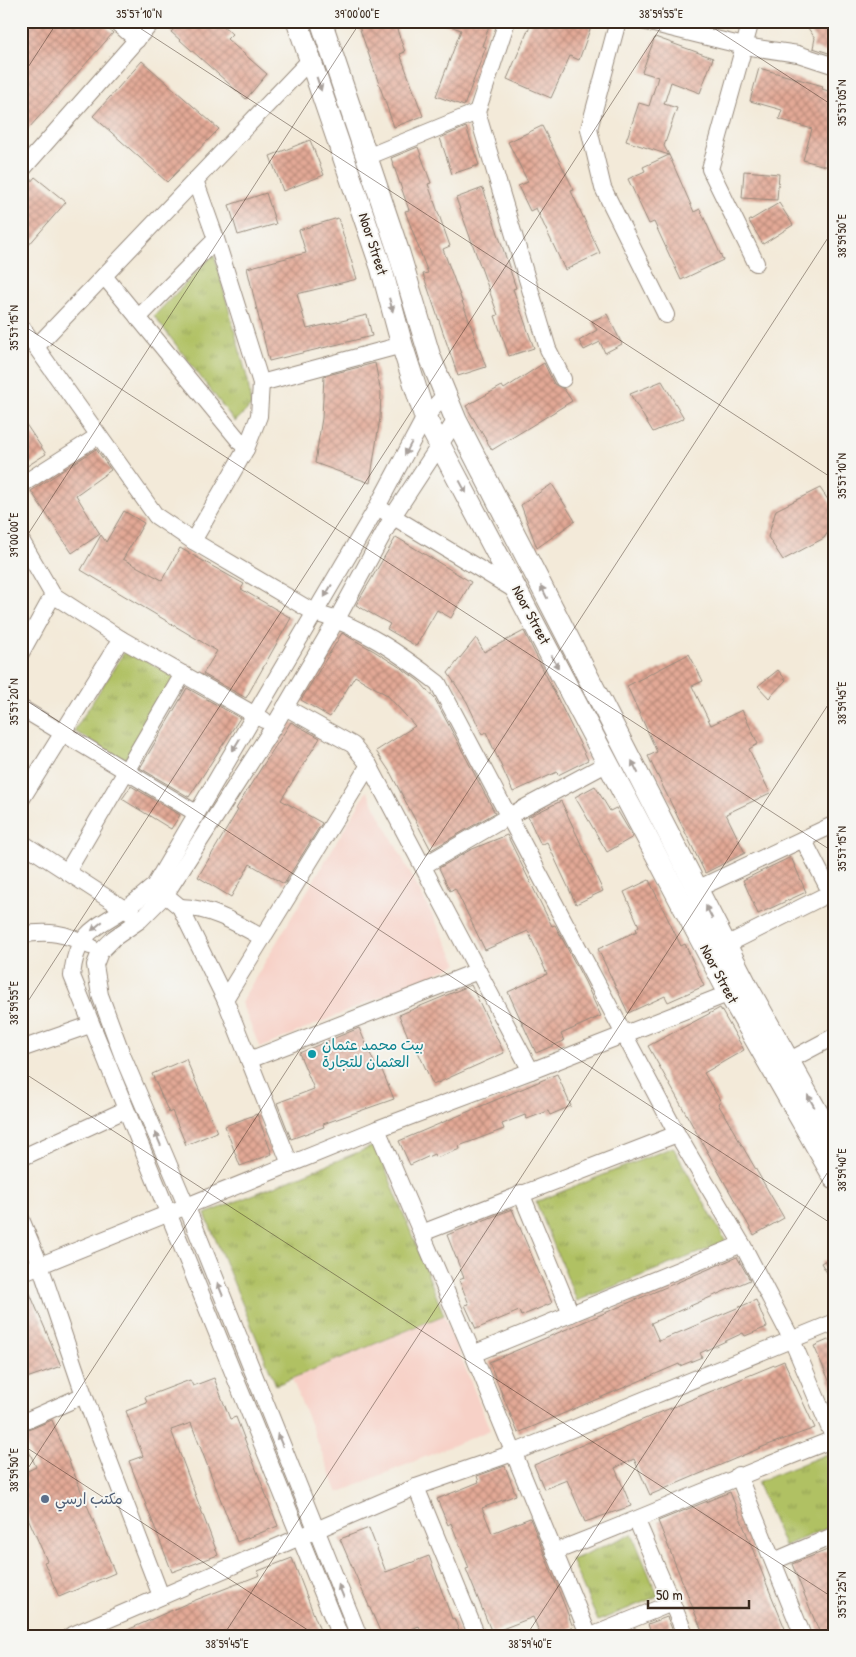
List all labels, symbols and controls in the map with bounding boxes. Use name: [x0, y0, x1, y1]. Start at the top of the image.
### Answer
text: 35°57'10"N: [116, 5, 162, 22]
text: 39°00'00"E: [335, 5, 380, 22]
text: 38°59'55"E: [639, 5, 684, 22]
one-way arrow: [316, 76, 323, 91]
text: 35°57'05"N: [833, 80, 850, 126]
street label: Noor Street: [354, 210, 394, 278]
text: 38°59'50"E: [833, 213, 850, 258]
one-way arrow: [387, 297, 395, 312]
text: 35°57'15"N: [5, 305, 22, 351]
one-way arrow: [404, 442, 412, 456]
text: 35°57'10"N: [833, 453, 850, 499]
one-way arrow: [459, 480, 467, 494]
text: 39°00'00"E: [5, 512, 22, 557]
street label: Noor Street: [507, 581, 556, 649]
one-way arrow: [323, 584, 332, 597]
one-way arrow: [540, 585, 548, 599]
one-way arrow: [551, 655, 559, 669]
text: 35°57'20"N: [5, 678, 22, 726]
text: 38°59'45"E: [833, 681, 850, 725]
one-way arrow: [231, 739, 240, 752]
one-way arrow: [631, 760, 639, 775]
text: 35°57'15"N: [833, 826, 850, 872]
one-way arrow: [705, 905, 713, 919]
one-way arrow: [91, 921, 104, 932]
street label: Noor Street: [695, 940, 744, 1008]
text: 38°59'55"E: [5, 980, 22, 1025]
place label: بيت محمد عثمان العثمان للتجارة: [322, 1034, 424, 1072]
marker: بيت محمد عثمان العثمان للتجارة: [306, 1048, 318, 1060]
one-way arrow: [807, 1094, 815, 1108]
one-way arrow: [153, 1132, 161, 1146]
text: 38°59'40"E: [833, 1147, 850, 1192]
one-way arrow: [215, 1282, 223, 1296]
one-way arrow: [276, 1433, 284, 1447]
text: 38°59'50"E: [5, 1447, 22, 1492]
place label: مكتب ارسي: [55, 1488, 123, 1512]
marker: مكتب ارسي: [39, 1493, 51, 1505]
text: 35°57'25"N: [833, 1572, 850, 1618]
scale bar: [648, 1577, 750, 1609]
one-way arrow: [337, 1583, 344, 1598]
text: 50 m: [656, 1584, 683, 1605]
text: 38°59'45"E: [205, 1635, 249, 1652]
text: 38°59'40"E: [508, 1635, 553, 1652]

